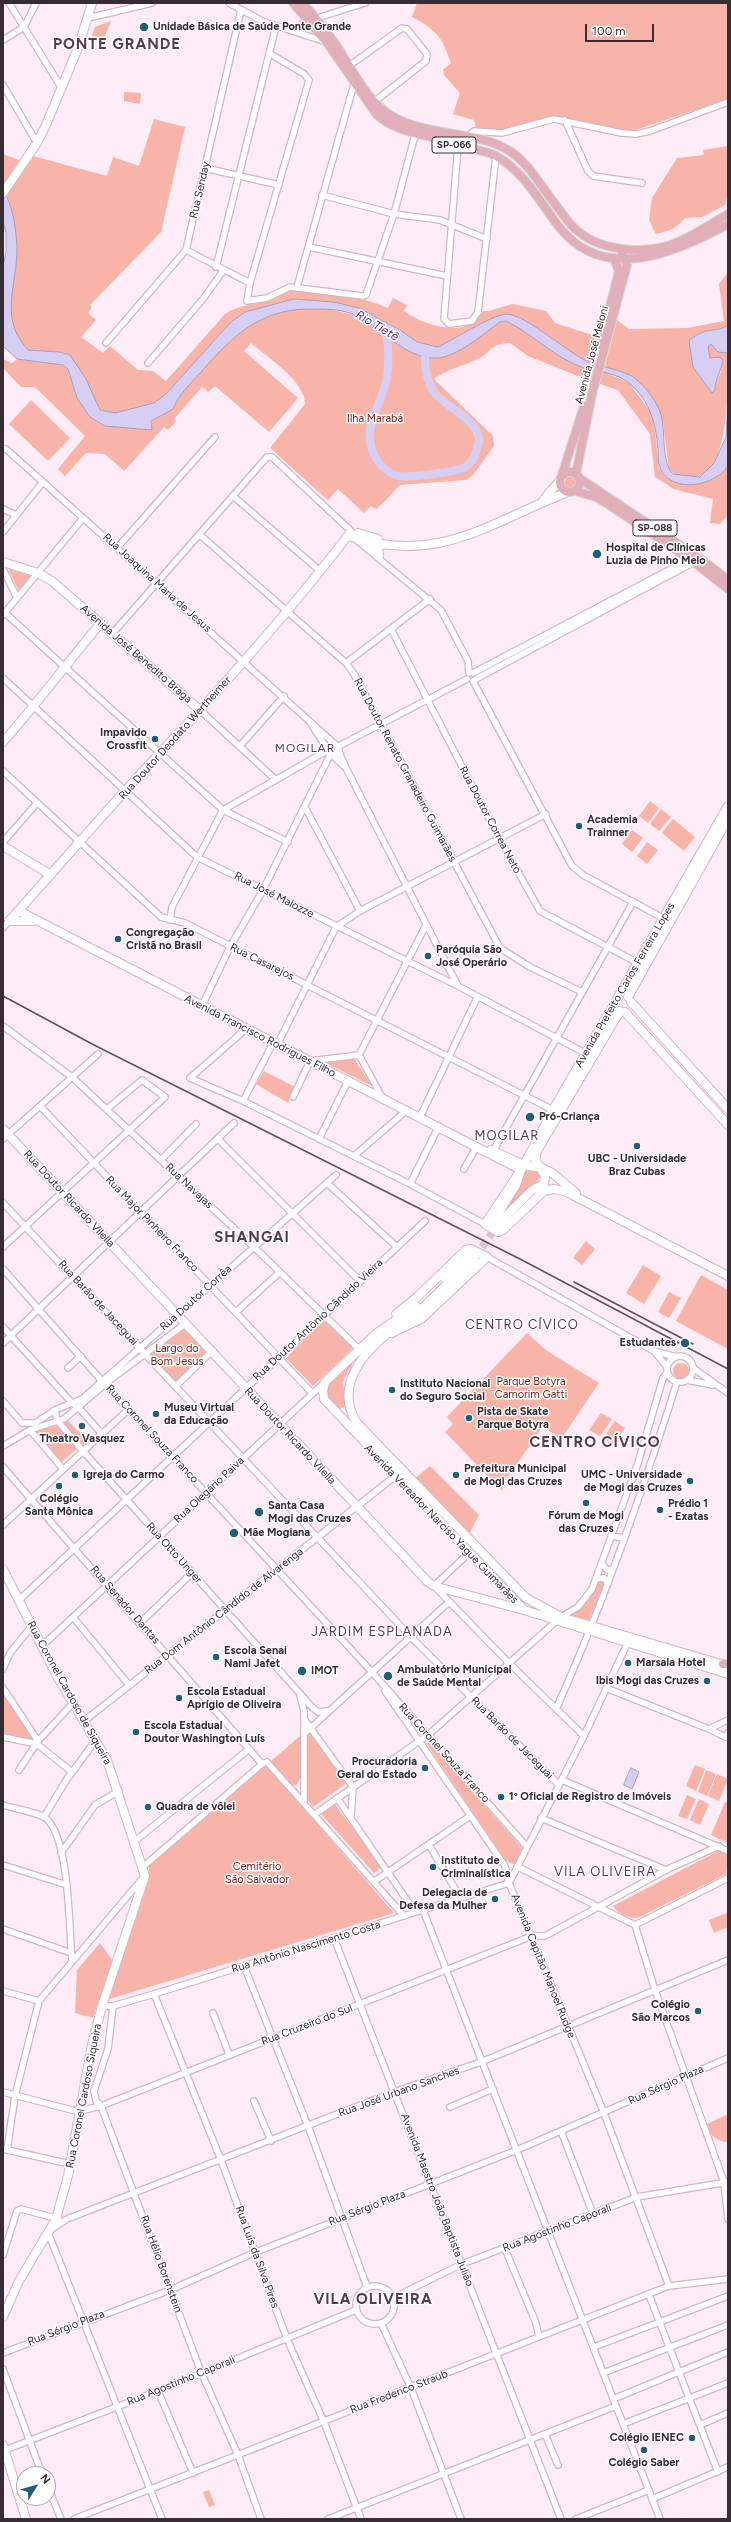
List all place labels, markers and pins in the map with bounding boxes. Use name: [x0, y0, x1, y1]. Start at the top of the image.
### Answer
place label: Unidade Básica de Saúde Ponte Grande: [153, 20, 351, 34]
marker: Unidade Básica de Saúde Ponte Grande: [138, 21, 150, 33]
place label: Hospital de Clínicas Luzia de Pinho Melo: [606, 541, 706, 567]
marker: Hospital de Clínicas Luzia de Pinho Melo: [591, 548, 603, 560]
place label: Impavido Crossfit: [100, 726, 147, 752]
marker: Impavido Crossfit: [150, 734, 160, 744]
place label: Academia Trainner: [587, 813, 638, 839]
marker: Academia Trainner: [574, 821, 584, 831]
place label: Congregação Cristã no Brasil: [126, 926, 202, 952]
marker: Congregação Cristã no Brasil: [113, 934, 123, 944]
place label: Paróquia São José Operário: [436, 943, 507, 969]
marker: Paróquia São José Operário: [423, 951, 433, 961]
place label: Pró-Criança: [539, 1110, 600, 1124]
marker: Pró-Criança: [524, 1111, 536, 1123]
marker: UBC - Universidade Braz Cubas: [632, 1141, 642, 1151]
place label: UBC - Universidade Braz Cubas: [588, 1152, 686, 1178]
place label: Estudantes: [620, 1336, 676, 1350]
marker: Estudantes: [679, 1337, 691, 1349]
place label: Instituto Nacional do Seguro Social: [400, 1377, 490, 1403]
marker: Instituto Nacional do Seguro Social: [387, 1385, 397, 1395]
place label: Museu Virtual da Educação: [164, 1401, 234, 1427]
place label: Pista de Skate Parque Botyra: [477, 1405, 549, 1431]
marker: Museu Virtual da Educação: [151, 1409, 161, 1419]
marker: Pista de Skate Parque Botyra: [464, 1413, 474, 1423]
marker: Theatro Vasquez: [77, 1421, 87, 1431]
place label: Theatro Vasquez: [40, 1432, 124, 1446]
place label: Prefeitura Municipal de Mogi das Cruzes: [464, 1462, 566, 1488]
place label: Igreja do Carmo: [83, 1468, 164, 1482]
place label: UMC - Universidade de Mogi das Cruzes: [581, 1468, 682, 1494]
marker: Igreja do Carmo: [70, 1470, 80, 1480]
marker: Prefeitura Municipal de Mogi das Cruzes: [451, 1470, 461, 1480]
marker: UMC - Universidade de Mogi das Cruzes: [685, 1476, 695, 1486]
marker: Colégio Santa Mônica: [54, 1481, 64, 1491]
place label: Colégio Santa Mônica: [25, 1492, 93, 1518]
place label: Prédio 1 - Exatas: [668, 1497, 708, 1523]
marker: Fórum de Mogi das Cruzes: [581, 1498, 591, 1508]
place label: Santa Casa Mogi das Cruzes: [268, 1499, 351, 1525]
marker: Prédio 1 - Exatas: [655, 1505, 665, 1515]
marker: Santa Casa Mogi das Cruzes: [253, 1506, 265, 1518]
place label: Fórum de Mogi das Cruzes: [548, 1509, 624, 1535]
place label: Mãe Mogiana: [243, 1526, 310, 1540]
marker: Mãe Mogiana: [228, 1527, 240, 1539]
place label: Escola Senai Nami Jafet: [224, 1644, 287, 1670]
marker: Escola Senai Nami Jafet: [211, 1652, 221, 1662]
place label: Marsala Hotel: [636, 1656, 705, 1670]
marker: Marsala Hotel: [623, 1658, 633, 1668]
place label: Ambulatório Municipal de Saúde Mental: [397, 1663, 511, 1689]
place label: IMOT: [311, 1664, 338, 1678]
marker: IMOT: [296, 1665, 308, 1677]
marker: Ambulatório Municipal de Saúde Mental: [382, 1670, 394, 1682]
place label: Ibis Mogi das Cruzes: [596, 1674, 699, 1688]
marker: Ibis Mogi das Cruzes: [702, 1676, 712, 1686]
place label: Escola Estadual Aprígio de Oliveira: [187, 1685, 281, 1711]
marker: Escola Estadual Aprígio de Oliveira: [174, 1693, 184, 1703]
place label: Escola Estadual Doutor Washington Luís: [144, 1719, 265, 1745]
marker: Escola Estadual Doutor Washington Luís: [131, 1727, 141, 1737]
place label: Procuradoria Geral do Estado: [337, 1755, 417, 1781]
marker: Procuradoria Geral do Estado: [420, 1763, 430, 1773]
place label: 1º Oficial de Registro de Imóveis: [509, 1790, 671, 1804]
marker: 1º Oficial de Registro de Imóveis: [496, 1792, 506, 1802]
place label: Quadra de vôlei: [156, 1800, 235, 1814]
marker: Quadra de vôlei: [143, 1802, 153, 1812]
place label: Instituto de Criminalística: [441, 1854, 510, 1880]
marker: Instituto de Criminalística: [428, 1862, 438, 1872]
place label: Delegacia de Defesa da Mulher: [399, 1886, 487, 1912]
marker: Delegacia de Defesa da Mulher: [490, 1894, 500, 1904]
place label: Colégio São Marcos: [632, 1998, 690, 2024]
marker: Colégio São Marcos: [693, 2006, 703, 2016]
place label: Colégio IENEC: [610, 2431, 684, 2445]
marker: Colégio IENEC: [687, 2433, 697, 2443]
marker: Colégio Saber: [639, 2445, 649, 2455]
place label: Colégio Saber: [608, 2456, 680, 2470]

